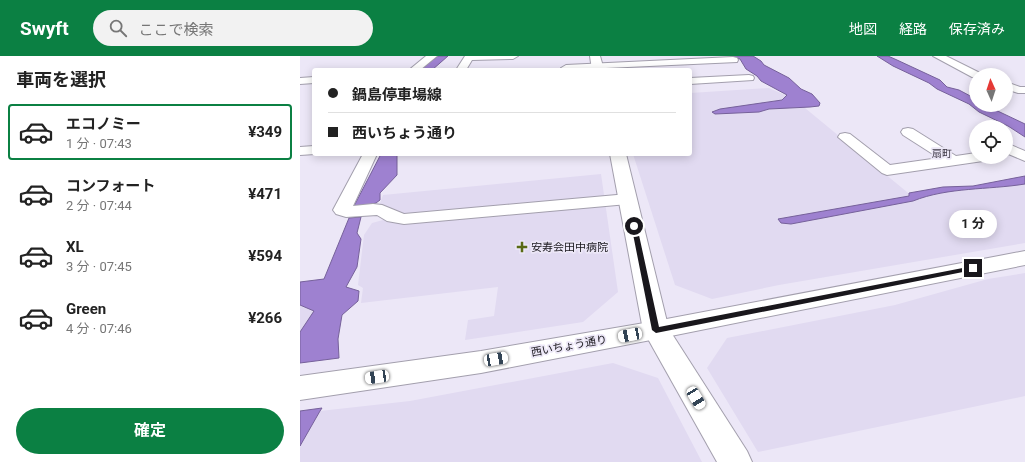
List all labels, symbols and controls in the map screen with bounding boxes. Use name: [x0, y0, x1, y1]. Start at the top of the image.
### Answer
search box: [93, 10, 373, 46]
text: Swyft: [20, 17, 69, 40]
icon: search: [107, 17, 129, 39]
text: ここで検索: [139, 21, 214, 39]
text: 地図: [849, 21, 877, 37]
text: 経路: [899, 21, 927, 37]
text: 保存済み: [949, 21, 1005, 37]
north arrow: [969, 68, 1013, 112]
map controls: [969, 68, 1013, 164]
text: 車両を選択: [16, 69, 106, 90]
text: 鍋島停車場線: [352, 86, 442, 104]
icon: car: [18, 114, 54, 150]
text: エコノミー: [66, 115, 141, 133]
button: locate: [969, 120, 1013, 164]
text: ¥349: [248, 123, 282, 141]
text: 西いちょう通り: [352, 124, 457, 142]
text: 1 分 · 07:43: [66, 136, 132, 151]
district label: 扇町: [932, 148, 952, 159]
icon: car: [18, 176, 54, 212]
text: コンフォート: [66, 177, 156, 195]
text: ¥471: [248, 185, 282, 203]
text: 2 分 · 07:44: [66, 198, 132, 213]
callout: 1 分: [949, 210, 997, 238]
text: 1 分: [961, 216, 985, 231]
route start: [625, 217, 643, 235]
icon: car: [18, 238, 54, 274]
text: XL: [66, 238, 84, 256]
marker: 安寿会田中病院: [516, 241, 528, 253]
place label: 安寿会田中病院: [531, 241, 608, 254]
text: ¥594: [248, 247, 282, 265]
text: 3 分 · 07:45: [66, 259, 132, 274]
route end: [964, 259, 982, 277]
icon: car: [18, 300, 54, 336]
text: Green: [66, 300, 106, 318]
text: ¥266: [248, 309, 282, 327]
text: 4 分 · 07:46: [66, 321, 132, 336]
car: [617, 327, 643, 343]
street label: 西いちょう通り: [530, 333, 608, 359]
car: [483, 351, 509, 367]
car: [364, 369, 390, 385]
car: [685, 385, 707, 411]
button: 確定: [16, 408, 284, 454]

